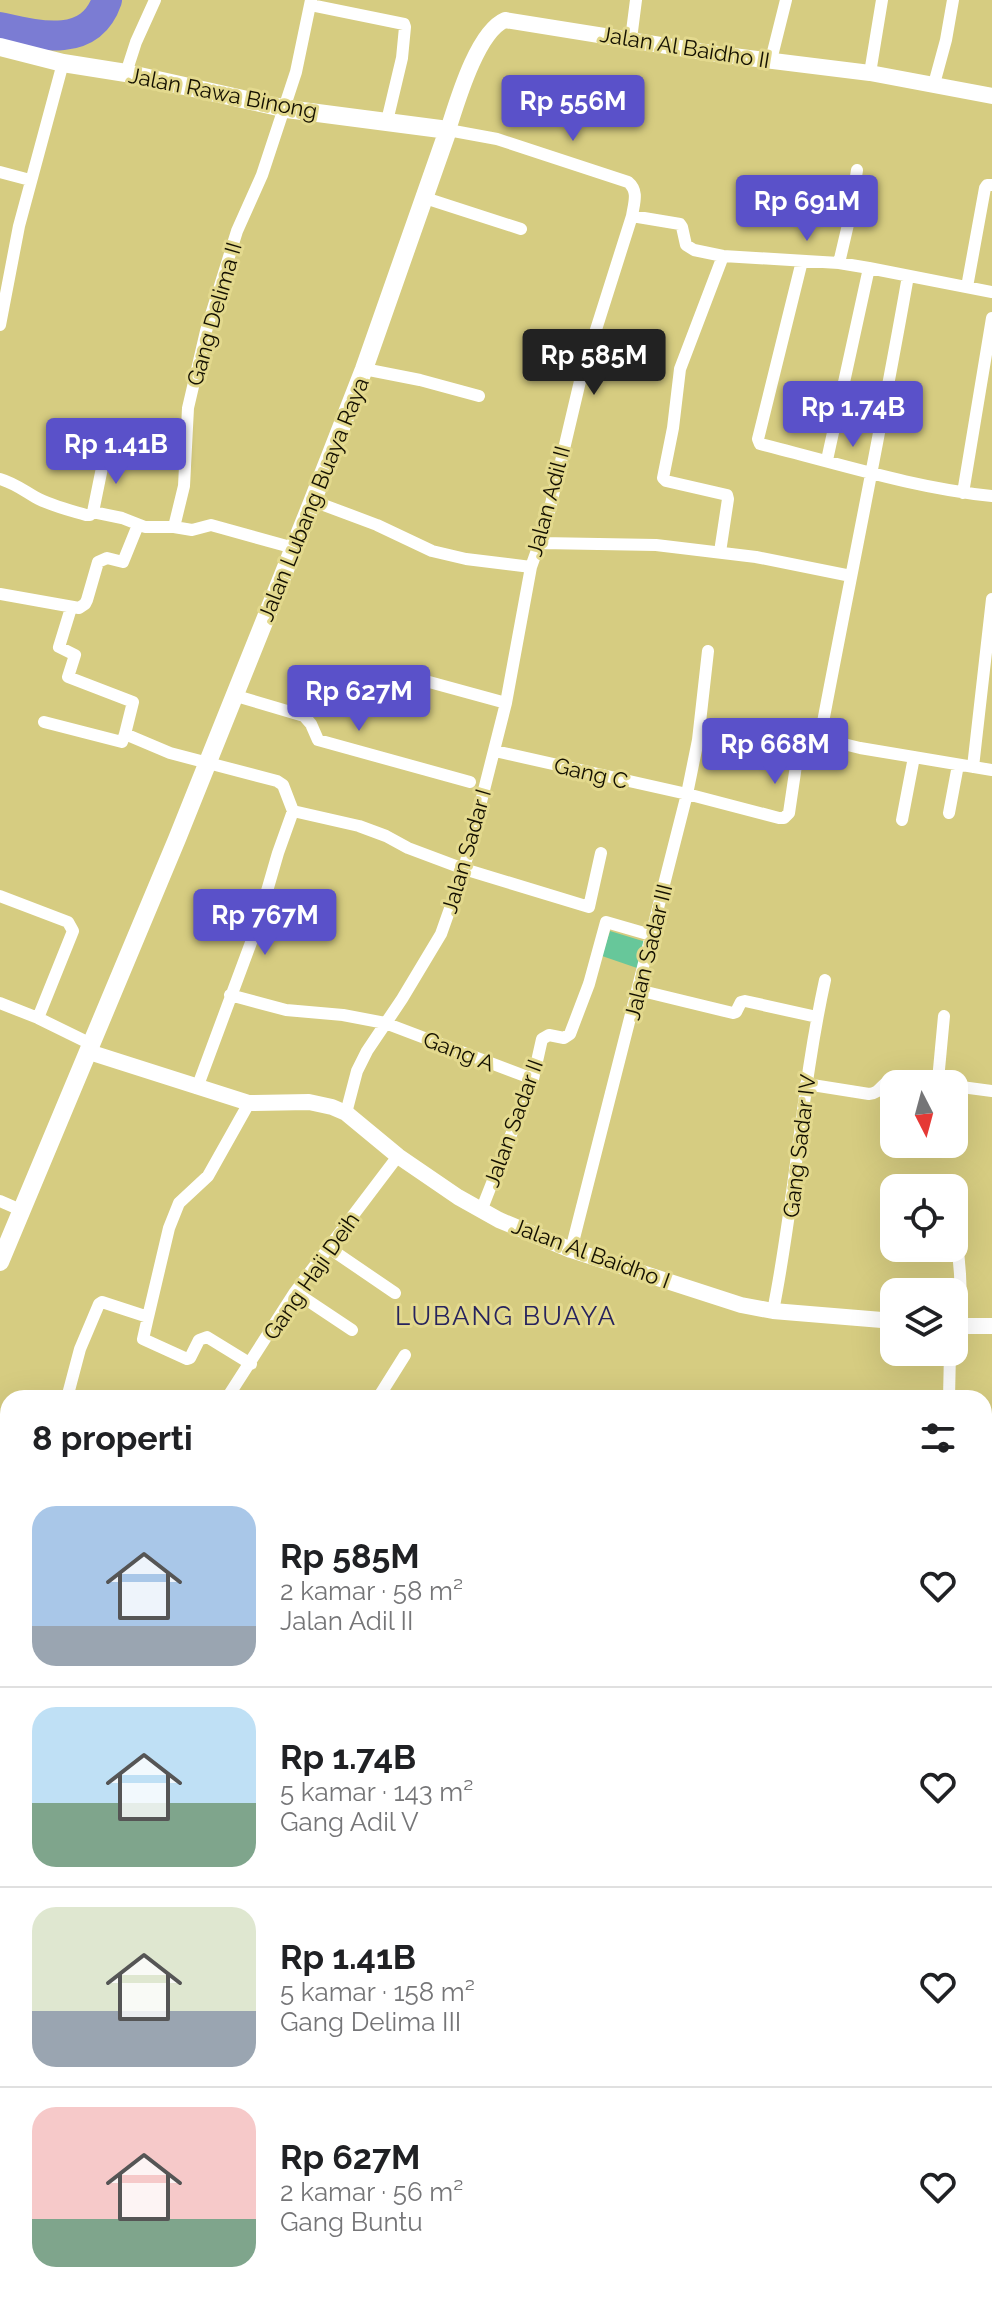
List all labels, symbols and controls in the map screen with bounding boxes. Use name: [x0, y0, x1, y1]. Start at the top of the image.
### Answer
street label: Jalan Al Baidho II: [598, 21, 772, 73]
street label: Jalan Rawa Binong: [126, 62, 320, 124]
pin: Rp 556M: [499, 75, 647, 143]
text: Rp 556M: [520, 86, 626, 116]
pin: Rp 691M: [733, 175, 881, 243]
text: Rp 691M: [754, 186, 860, 216]
street label: Gang Delima II: [181, 239, 247, 389]
pin: Rp 585M: [520, 329, 668, 397]
text: Rp 585M: [541, 340, 647, 370]
street label: Jalan Lubang Buaya Raya: [252, 373, 374, 625]
pin: Rp 1.74B: [770, 381, 936, 449]
text: Rp 1.74B: [801, 392, 905, 422]
pin: Rp 1.41B: [33, 418, 199, 486]
text: Rp 1.41B: [64, 429, 168, 459]
street label: Jalan Adil II: [521, 443, 575, 559]
pin: Rp 627M: [285, 665, 433, 733]
text: Rp 627M: [305, 676, 413, 706]
pin: Rp 668M: [701, 718, 849, 786]
text: Rp 668M: [720, 729, 830, 759]
street label: Gang C: [552, 752, 630, 794]
street label: Jalan Sadar I: [436, 786, 496, 916]
street label: Jalan Sadar III: [619, 881, 677, 1023]
pin: Rp 767M: [191, 889, 339, 957]
text: Rp 767M: [211, 900, 319, 930]
street label: Gang A: [420, 1026, 498, 1076]
street label: Jalan Sadar II: [478, 1056, 548, 1190]
north arrow: [880, 1070, 968, 1158]
map controls: [880, 1070, 968, 1366]
street label: Gang Sadar IV: [777, 1073, 821, 1219]
button: locate: [880, 1174, 968, 1262]
street label: Gang Haji Deih: [257, 1207, 365, 1345]
street label: Jalan Al Baidho I: [509, 1212, 673, 1294]
button: layers: [880, 1278, 968, 1366]
district label: LUBANG BUAYA: [395, 1301, 617, 1331]
icon: filters: [916, 1416, 960, 1460]
text: 8 properti: [32, 1418, 193, 1458]
text: Rp 585M: [280, 1536, 420, 1576]
icon: home: [96, 1538, 192, 1634]
icon: heart: [916, 1564, 960, 1608]
text: 2 kamar · 58 m²: [280, 1576, 463, 1606]
text: Jalan Adil II: [280, 1606, 414, 1636]
text: Rp 1.74B: [280, 1737, 416, 1777]
icon: home: [96, 1739, 192, 1835]
icon: heart: [916, 1765, 960, 1809]
text: 5 kamar · 143 m²: [280, 1777, 473, 1807]
text: Gang Adil V: [280, 1807, 419, 1837]
text: Rp 1.41B: [280, 1937, 416, 1977]
icon: home: [96, 1939, 192, 2035]
icon: heart: [916, 1965, 960, 2009]
text: 5 kamar · 158 m²: [280, 1977, 475, 2007]
text: Gang Delima III: [280, 2007, 461, 2037]
text: Rp 627M: [280, 2137, 420, 2177]
icon: home: [96, 2139, 192, 2235]
icon: heart: [916, 2165, 960, 2209]
text: 2 kamar · 56 m²: [280, 2177, 463, 2207]
text: Gang Buntu: [280, 2207, 423, 2237]

